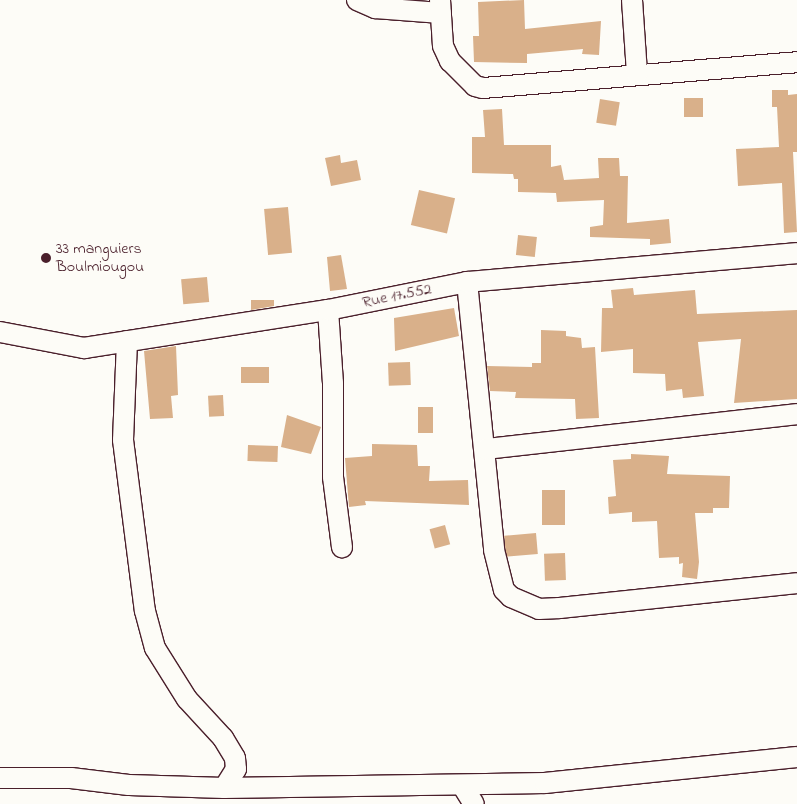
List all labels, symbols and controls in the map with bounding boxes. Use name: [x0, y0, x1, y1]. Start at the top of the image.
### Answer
place label: 33 manguiers Boulmiougou: [56, 239, 144, 277]
marker: 33 manguiers Boulmiougou: [40, 252, 52, 264]
street label: Rue 17.552: [361, 280, 433, 312]

